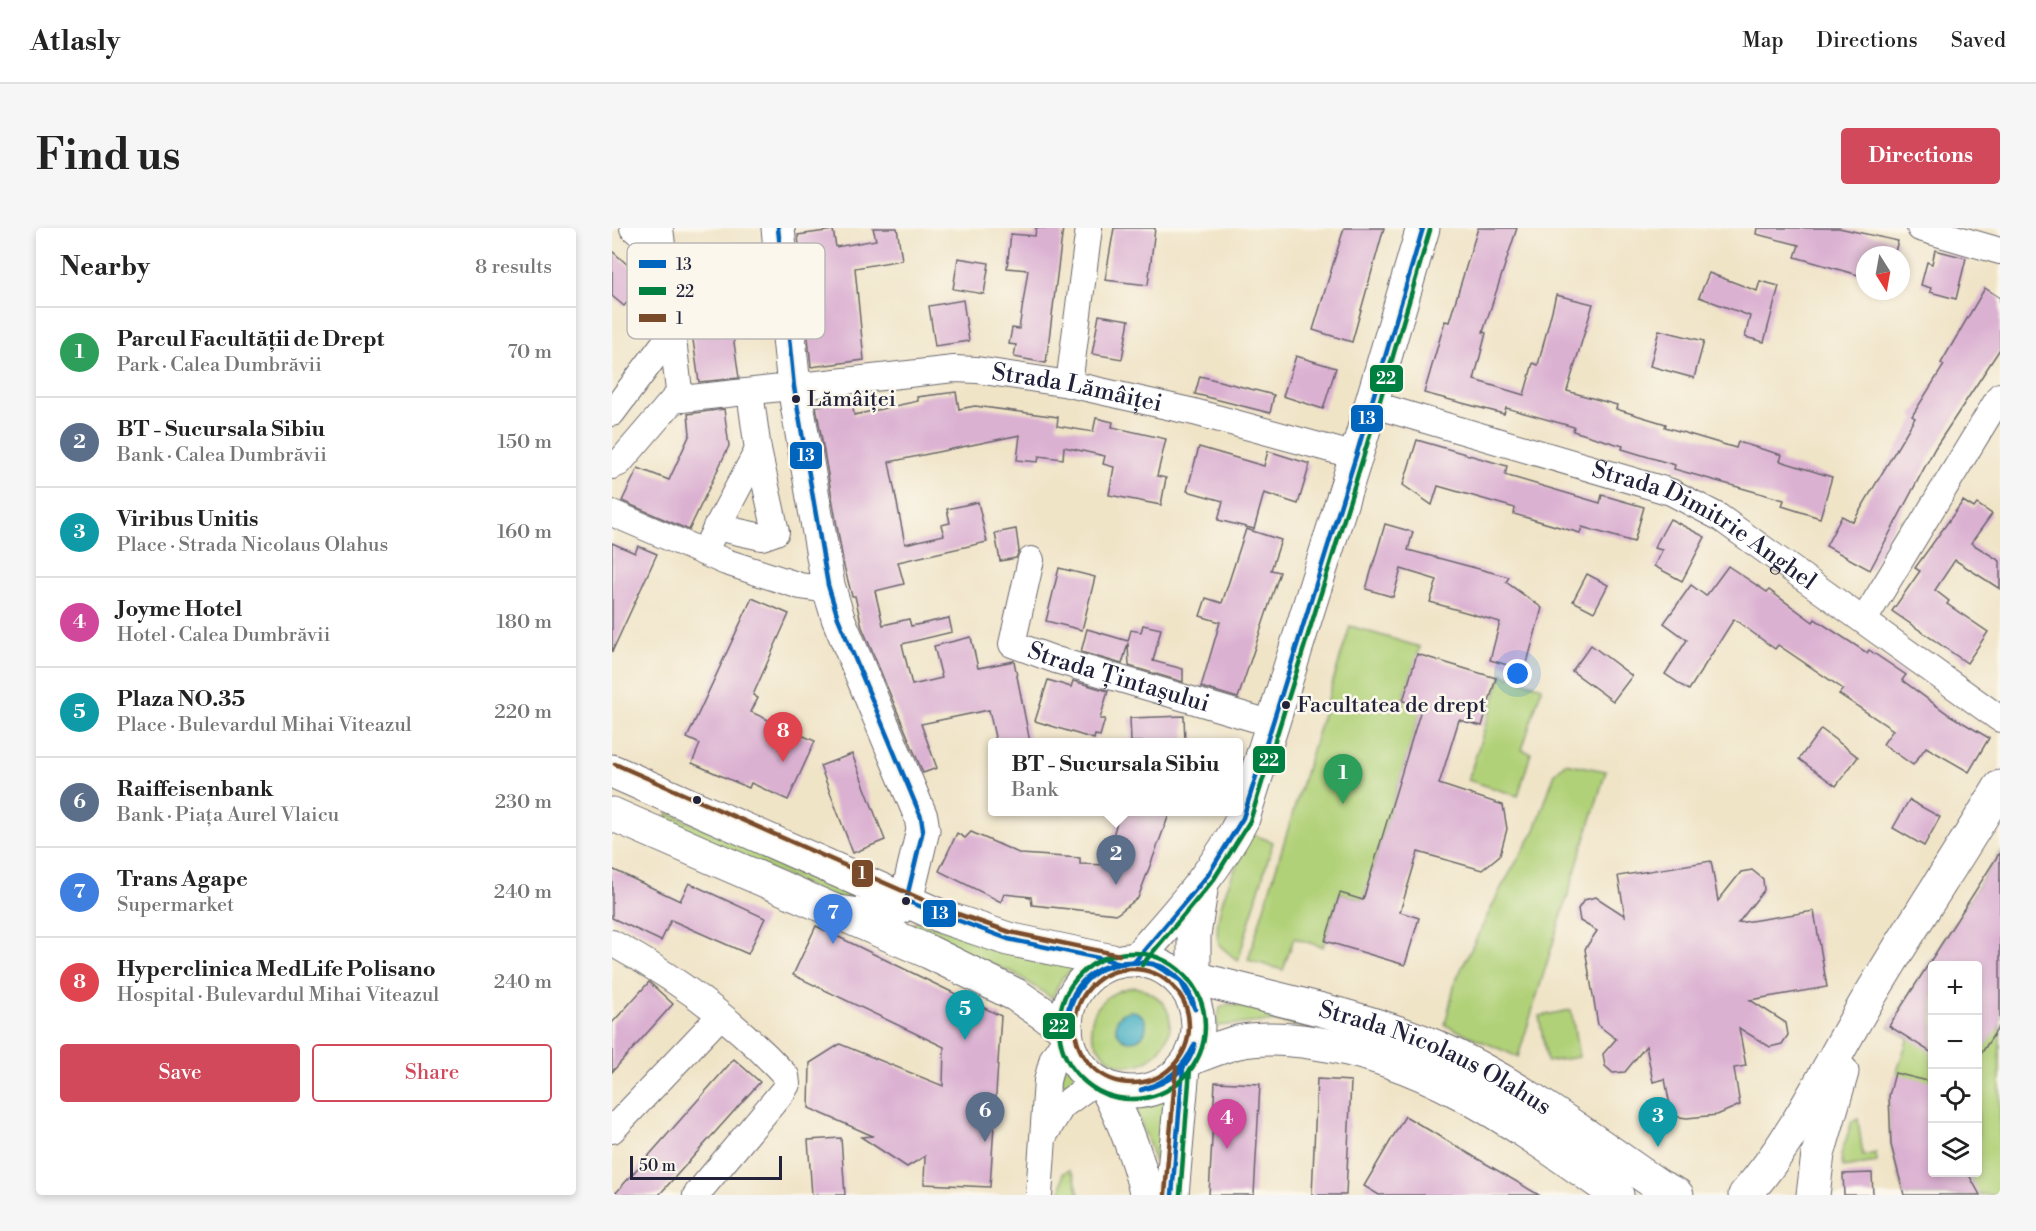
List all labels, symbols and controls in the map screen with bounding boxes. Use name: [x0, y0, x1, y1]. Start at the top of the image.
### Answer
text: Atlasly: [30, 24, 120, 59]
text: Map: [1742, 28, 1784, 54]
text: Directions: [1817, 28, 1918, 54]
text: Saved: [1951, 28, 2006, 54]
button: Directions: [1841, 128, 2000, 184]
text: Find us: [36, 130, 180, 183]
legend: [627, 243, 825, 339]
north arrow: [1856, 246, 1910, 300]
text: Nearby: [60, 251, 150, 283]
text: 8 results: [475, 255, 552, 280]
text: 13: [676, 255, 692, 275]
text: 22: [676, 282, 694, 302]
text: 1: [676, 309, 683, 329]
text: Parcul Facultății de Drept: [117, 326, 384, 353]
text: 1: [75, 340, 84, 365]
text: 70 m: [508, 340, 552, 365]
text: Park · Calea Dumbrăvii: [117, 353, 322, 378]
street label: Strada Lămâiței: [990, 357, 1165, 419]
line badge: 22: [1369, 364, 1404, 393]
text: 22: [1376, 369, 1396, 389]
place label: Lămâiței: [807, 386, 896, 413]
marker: Lămâiței: [790, 393, 802, 405]
line badge: 13: [1350, 404, 1384, 433]
text: 13: [1358, 409, 1376, 429]
text: BT - Sucursala Sibiu: [117, 416, 325, 443]
text: 2: [73, 430, 86, 455]
text: 150 m: [497, 430, 552, 455]
line badge: 13: [789, 441, 823, 470]
text: Bank · Calea Dumbrăvii: [117, 443, 327, 468]
text: 13: [797, 446, 815, 466]
street label: Strada Dimitrie Anghel: [1589, 455, 1822, 597]
text: Viribus Unitis: [117, 506, 259, 533]
text: 3: [73, 520, 86, 545]
text: 160 m: [497, 520, 552, 545]
text: Place · Strada Nicolaus Olahus: [117, 533, 388, 558]
text: Joyme Hotel: [117, 596, 242, 623]
text: 4: [73, 610, 86, 635]
text: 180 m: [497, 610, 552, 635]
text: Hotel · Calea Dumbrăvii: [117, 623, 330, 648]
street label: Strada Țintașului: [1023, 636, 1213, 719]
your location: [1503, 659, 1532, 688]
text: Plaza NO.35: [117, 686, 245, 713]
place label: Facultatea de drept: [1297, 692, 1487, 719]
marker: Facultatea de drept: [1280, 699, 1292, 711]
text: 5: [73, 700, 86, 725]
text: 220 m: [494, 700, 552, 725]
pin: 8: [764, 712, 802, 762]
text: Place · Bulevardul Mihai Viteazul: [117, 713, 412, 738]
popup: [988, 738, 1243, 816]
line badge: 22: [1252, 745, 1286, 774]
text: BT - Sucursala Sibiu: [1011, 751, 1220, 778]
text: 22: [1259, 751, 1279, 771]
pin: 1: [1324, 754, 1362, 804]
text: Raiffeisenbank: [117, 776, 273, 803]
text: Bank: [1011, 778, 1058, 803]
text: 6: [73, 790, 86, 815]
text: 230 m: [495, 790, 552, 815]
unlabelled marker: [691, 794, 703, 806]
text: Bank · Piața Aurel Vlaicu: [117, 803, 339, 828]
pin: 2: [1096, 836, 1136, 885]
line badge: 1: [851, 859, 874, 888]
text: 1: [858, 864, 866, 884]
text: Trans Agape: [117, 866, 248, 893]
text: 7: [74, 880, 85, 905]
text: 240 m: [494, 880, 552, 905]
text: Supermarket: [117, 893, 234, 918]
pin: 7: [814, 894, 852, 944]
unlabelled marker: [900, 895, 912, 907]
line badge: 13: [922, 899, 957, 928]
text: 13: [931, 904, 949, 924]
text: Hyperclinica MedLife Polisano: [117, 956, 436, 983]
map controls: [1928, 961, 1982, 1177]
button: +: [1928, 961, 1982, 1015]
text: 8: [73, 970, 86, 995]
text: 240 m: [494, 970, 552, 995]
text: Hospital · Bulevardul Mihai Viteazul: [117, 983, 439, 1008]
pin: 5: [946, 990, 984, 1040]
street label: Strada Nicolaus Olahus: [1315, 995, 1557, 1122]
line badge: 22: [1042, 1012, 1076, 1040]
button: −: [1928, 1015, 1982, 1069]
text: 22: [1049, 1017, 1069, 1037]
button: Save: [60, 1044, 300, 1102]
button: Share: [312, 1044, 552, 1102]
button: locate: [1928, 1069, 1982, 1123]
pin: 6: [966, 1092, 1004, 1142]
pin: 3: [1638, 1098, 1678, 1147]
pin: 4: [1208, 1100, 1246, 1149]
button: layers: [1928, 1123, 1982, 1177]
scale bar: [630, 1153, 782, 1180]
text: 50 m: [639, 1156, 676, 1176]

